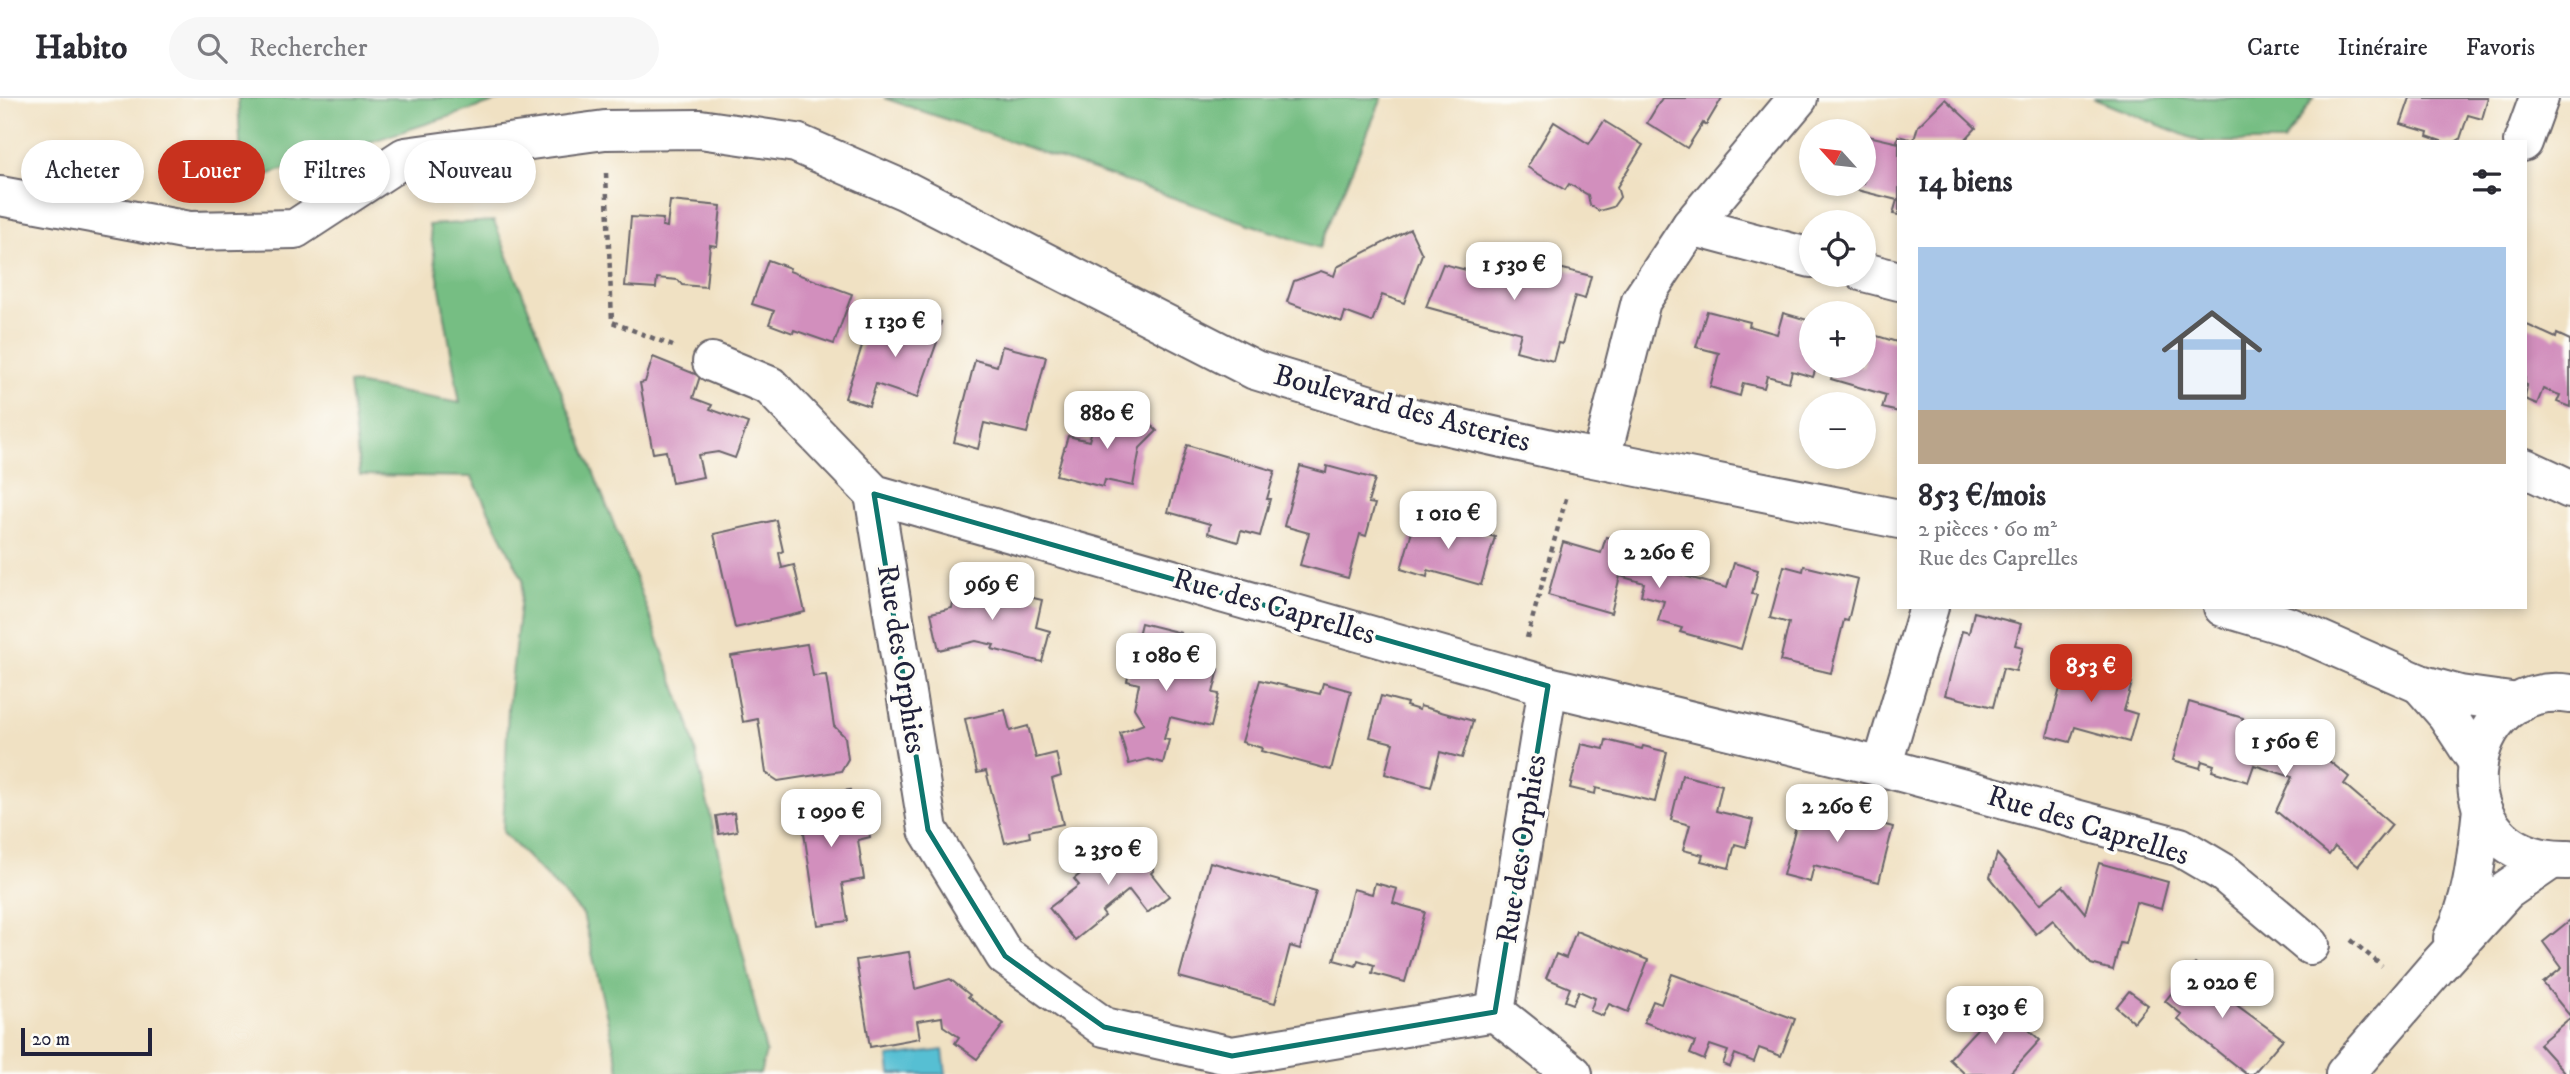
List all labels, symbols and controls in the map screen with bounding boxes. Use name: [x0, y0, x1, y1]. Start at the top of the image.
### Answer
search box: [169, 17, 659, 80]
text: Habito: [35, 28, 127, 69]
icon: search: [193, 29, 231, 67]
text: Rechercher: [249, 32, 367, 65]
text: Carte: [2247, 33, 2300, 63]
text: Itinéraire: [2338, 33, 2428, 63]
text: Favoris: [2466, 33, 2535, 63]
north arrow: [1799, 119, 1876, 196]
map controls: [1799, 119, 1876, 469]
chip: Acheter: [21, 140, 144, 203]
chip: Louer: [158, 140, 265, 203]
chip: Filtres: [279, 140, 390, 203]
chip: Nouveau: [404, 140, 536, 203]
icon: filters: [2468, 163, 2506, 201]
text: 14 biens: [1918, 164, 2013, 201]
button: locate: [1799, 210, 1876, 287]
pin: 1 530 €: [1449, 242, 1579, 302]
text: 1 530 €: [1482, 250, 1546, 279]
icon: home: [2149, 292, 2275, 418]
pin: 1 130 €: [830, 300, 960, 359]
button: +: [1799, 301, 1876, 378]
text: 1 130 €: [864, 307, 926, 336]
street label: Boulevard des Asteries: [1270, 357, 1534, 461]
pin: 880 €: [1058, 392, 1156, 451]
button: −: [1799, 392, 1876, 469]
text: 880 €: [1080, 399, 1134, 428]
text: 853 €/mois: [1918, 478, 2046, 515]
pin: 1 010 €: [1383, 491, 1513, 551]
text: 1 010 €: [1416, 499, 1480, 528]
text: 2 pièces · 60 m²: [1918, 515, 2057, 544]
pin: 2 260 €: [1594, 531, 1724, 590]
text: 2 260 €: [1624, 538, 1694, 567]
text: Rue des Caprelles: [1918, 544, 2078, 573]
street label: Rue des Caprelles: [1169, 560, 1379, 654]
street label: Rue des Orphies: [868, 562, 934, 756]
pin: 969 €: [943, 562, 1041, 622]
text: 969 €: [965, 570, 1019, 599]
pin: 1 080 €: [1101, 634, 1231, 693]
text: 1 080 €: [1132, 641, 1200, 670]
pin: 853 €: [2042, 644, 2140, 704]
text: 853 €: [2066, 652, 2116, 681]
pin: 1 560 €: [2220, 720, 2350, 779]
text: 1 560 €: [2251, 727, 2319, 756]
street label: Rue des Orphies: [1489, 752, 1555, 946]
street label: Rue des Caprelles: [1983, 778, 2193, 874]
pin: 2 260 €: [1772, 784, 1902, 844]
pin: 1 090 €: [766, 790, 896, 849]
text: 2 260 €: [1802, 792, 1872, 821]
text: 1 090 €: [797, 797, 865, 826]
pin: 2 350 €: [1043, 828, 1173, 887]
text: 2 350 €: [1074, 835, 1142, 864]
pin: 2 020 €: [2157, 960, 2287, 1020]
text: 2 020 €: [2187, 968, 2257, 997]
pin: 1 030 €: [1930, 986, 2060, 1046]
text: 1 030 €: [1962, 994, 2028, 1023]
scale bar: [21, 1025, 152, 1057]
text: 20 m: [32, 1028, 70, 1051]

